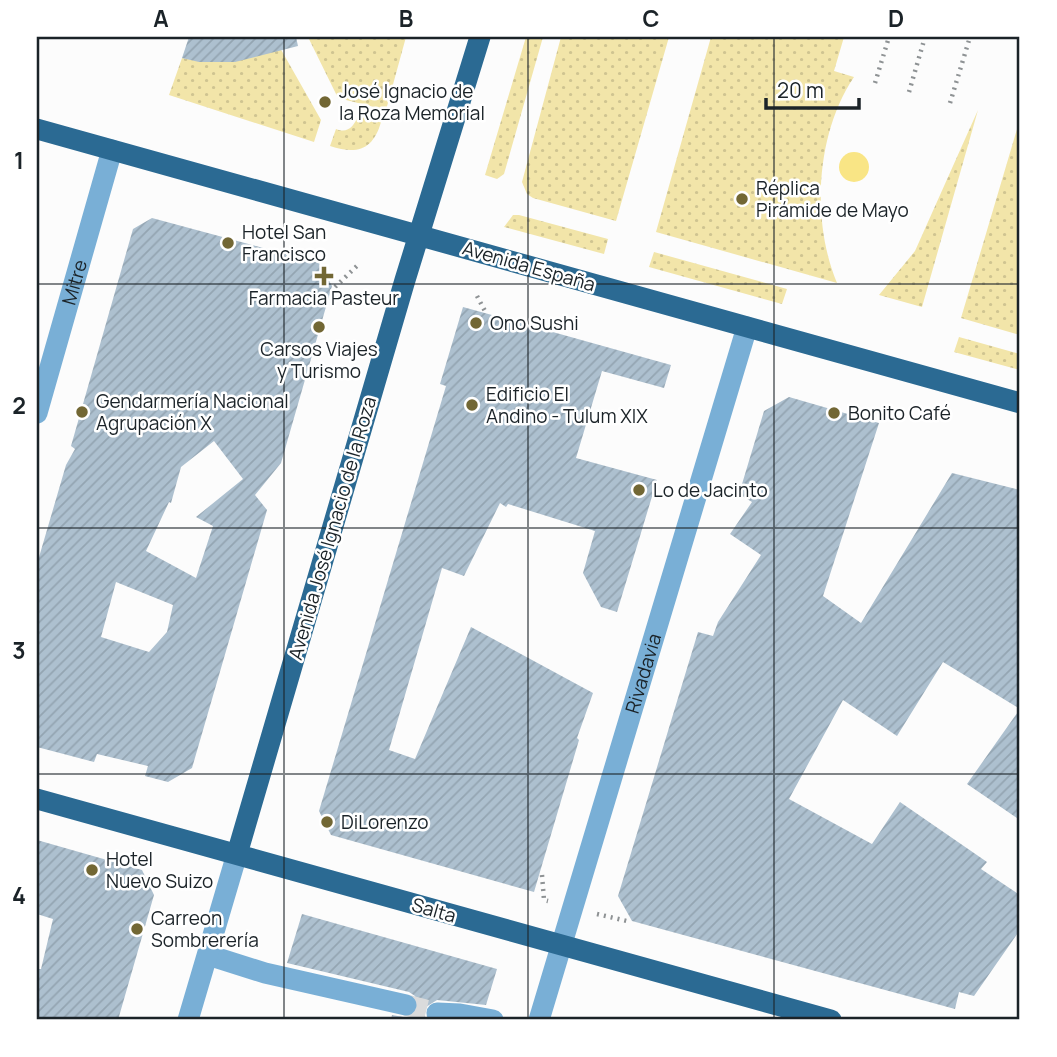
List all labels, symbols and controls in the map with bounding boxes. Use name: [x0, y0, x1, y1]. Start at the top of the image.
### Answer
text: A: [153, 2, 169, 34]
text: B: [399, 2, 413, 34]
text: C: [643, 2, 660, 34]
text: D: [888, 2, 904, 34]
scale bar: [766, 66, 859, 110]
text: 20 m: [777, 76, 824, 104]
place label: José Ignacio de la Roza Memorial: [339, 78, 485, 126]
marker: José Ignacio de la Roza Memorial: [317, 94, 333, 110]
text: 1: [14, 144, 24, 176]
place label: Réplica Pirámide de Mayo: [756, 175, 909, 223]
marker: Réplica Pirámide de Mayo: [734, 191, 750, 207]
place label: Hotel San Francisco: [242, 219, 326, 267]
marker: Hotel San Francisco: [220, 235, 236, 251]
street label: Avenida España: [459, 235, 599, 297]
street label: Mitre: [56, 257, 93, 308]
marker: Farmacia Pasteur: [316, 268, 332, 284]
place label: Farmacia Pasteur: [249, 285, 399, 311]
place label: Ono Sushi: [490, 310, 579, 336]
marker: Ono Sushi: [468, 315, 484, 331]
marker: Carsos Viajes y Turismo: [311, 319, 327, 335]
place label: Carsos Viajes y Turismo: [260, 336, 378, 384]
place label: Edificio El Andino - Tulum XIX: [486, 381, 648, 429]
place label: Gendarmería Nacional Agrupación X: [96, 388, 289, 436]
text: 2: [12, 389, 26, 421]
street label: Avenida José Ignacio de la Roza: [282, 393, 382, 663]
marker: Edificio El Andino - Tulum XIX: [464, 397, 480, 413]
place label: Bonito Café: [848, 400, 951, 426]
marker: Gendarmería Nacional Agrupación X: [74, 404, 90, 420]
marker: Bonito Café: [826, 405, 842, 421]
place label: Lo de Jacinto: [653, 477, 768, 503]
marker: Lo de Jacinto: [631, 482, 647, 498]
street label: Rivadavia: [619, 630, 667, 716]
text: 3: [12, 634, 26, 666]
place label: DiLorenzo: [341, 809, 428, 835]
marker: DiLorenzo: [319, 814, 335, 830]
place label: Hotel Nuevo Suizo: [106, 846, 213, 894]
marker: Hotel Nuevo Suizo: [84, 862, 100, 878]
text: 4: [12, 879, 26, 911]
street label: Salta: [409, 891, 459, 929]
place label: Carreon Sombrerería: [151, 905, 259, 953]
marker: Carreon Sombrerería: [129, 921, 145, 937]

